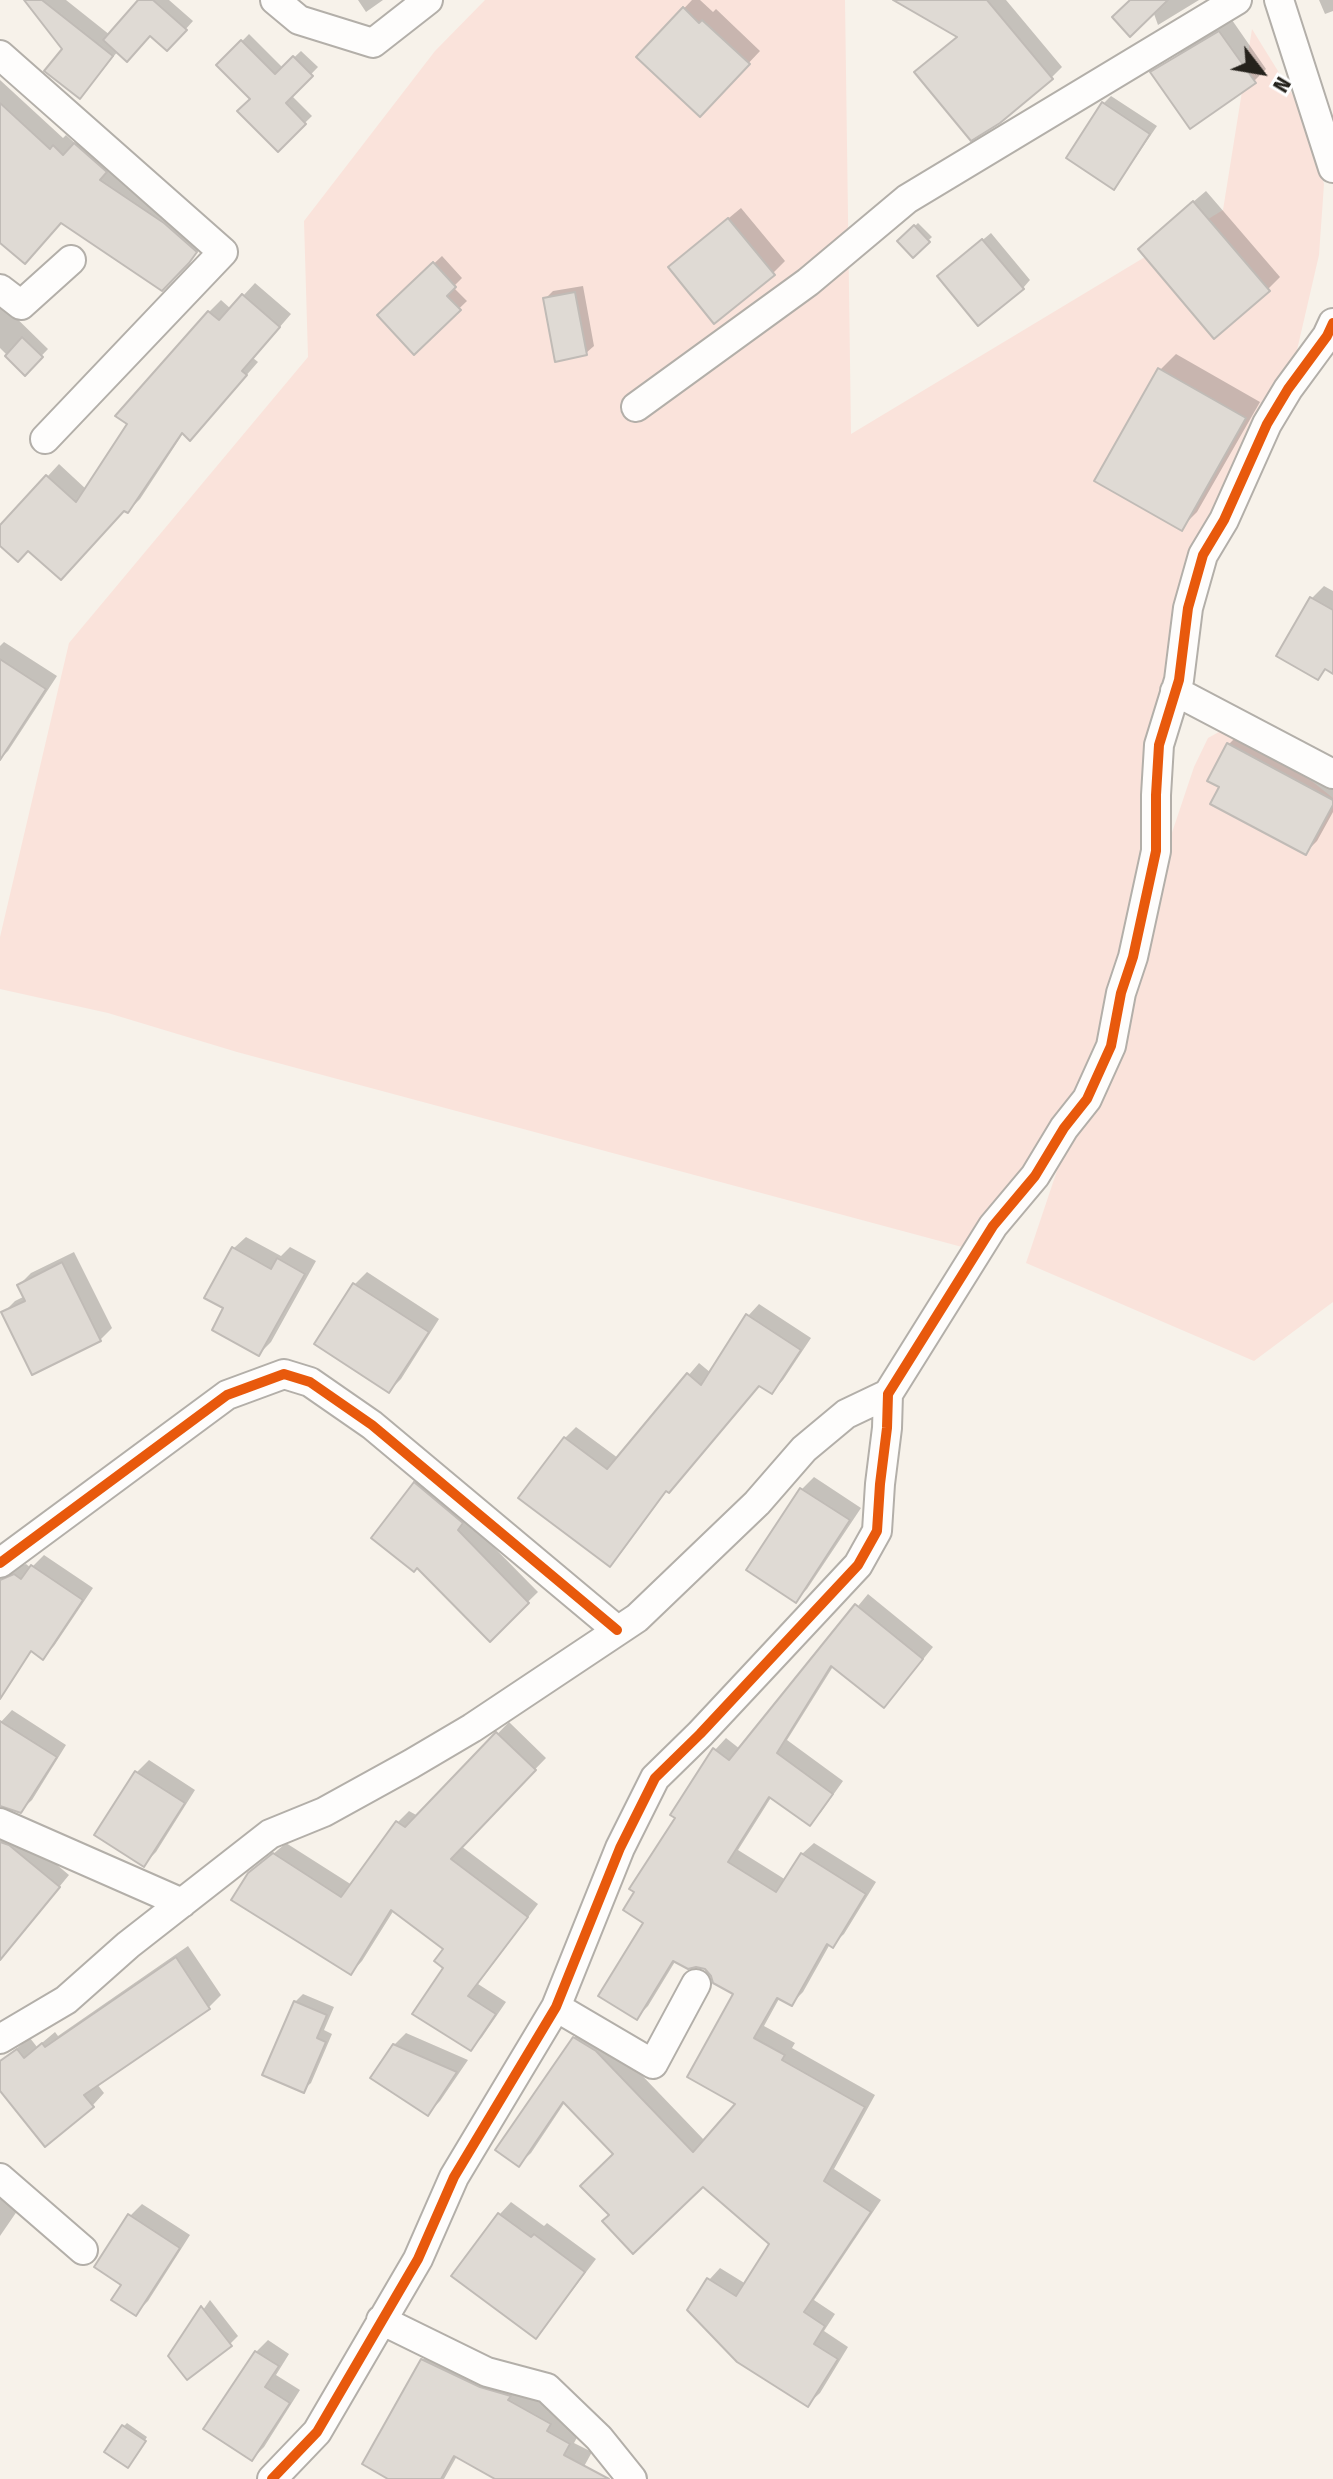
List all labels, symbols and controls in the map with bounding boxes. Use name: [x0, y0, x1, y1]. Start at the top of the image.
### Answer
north arrow: [1221, 32, 1301, 112]
text: N: [1267, 72, 1297, 97]

